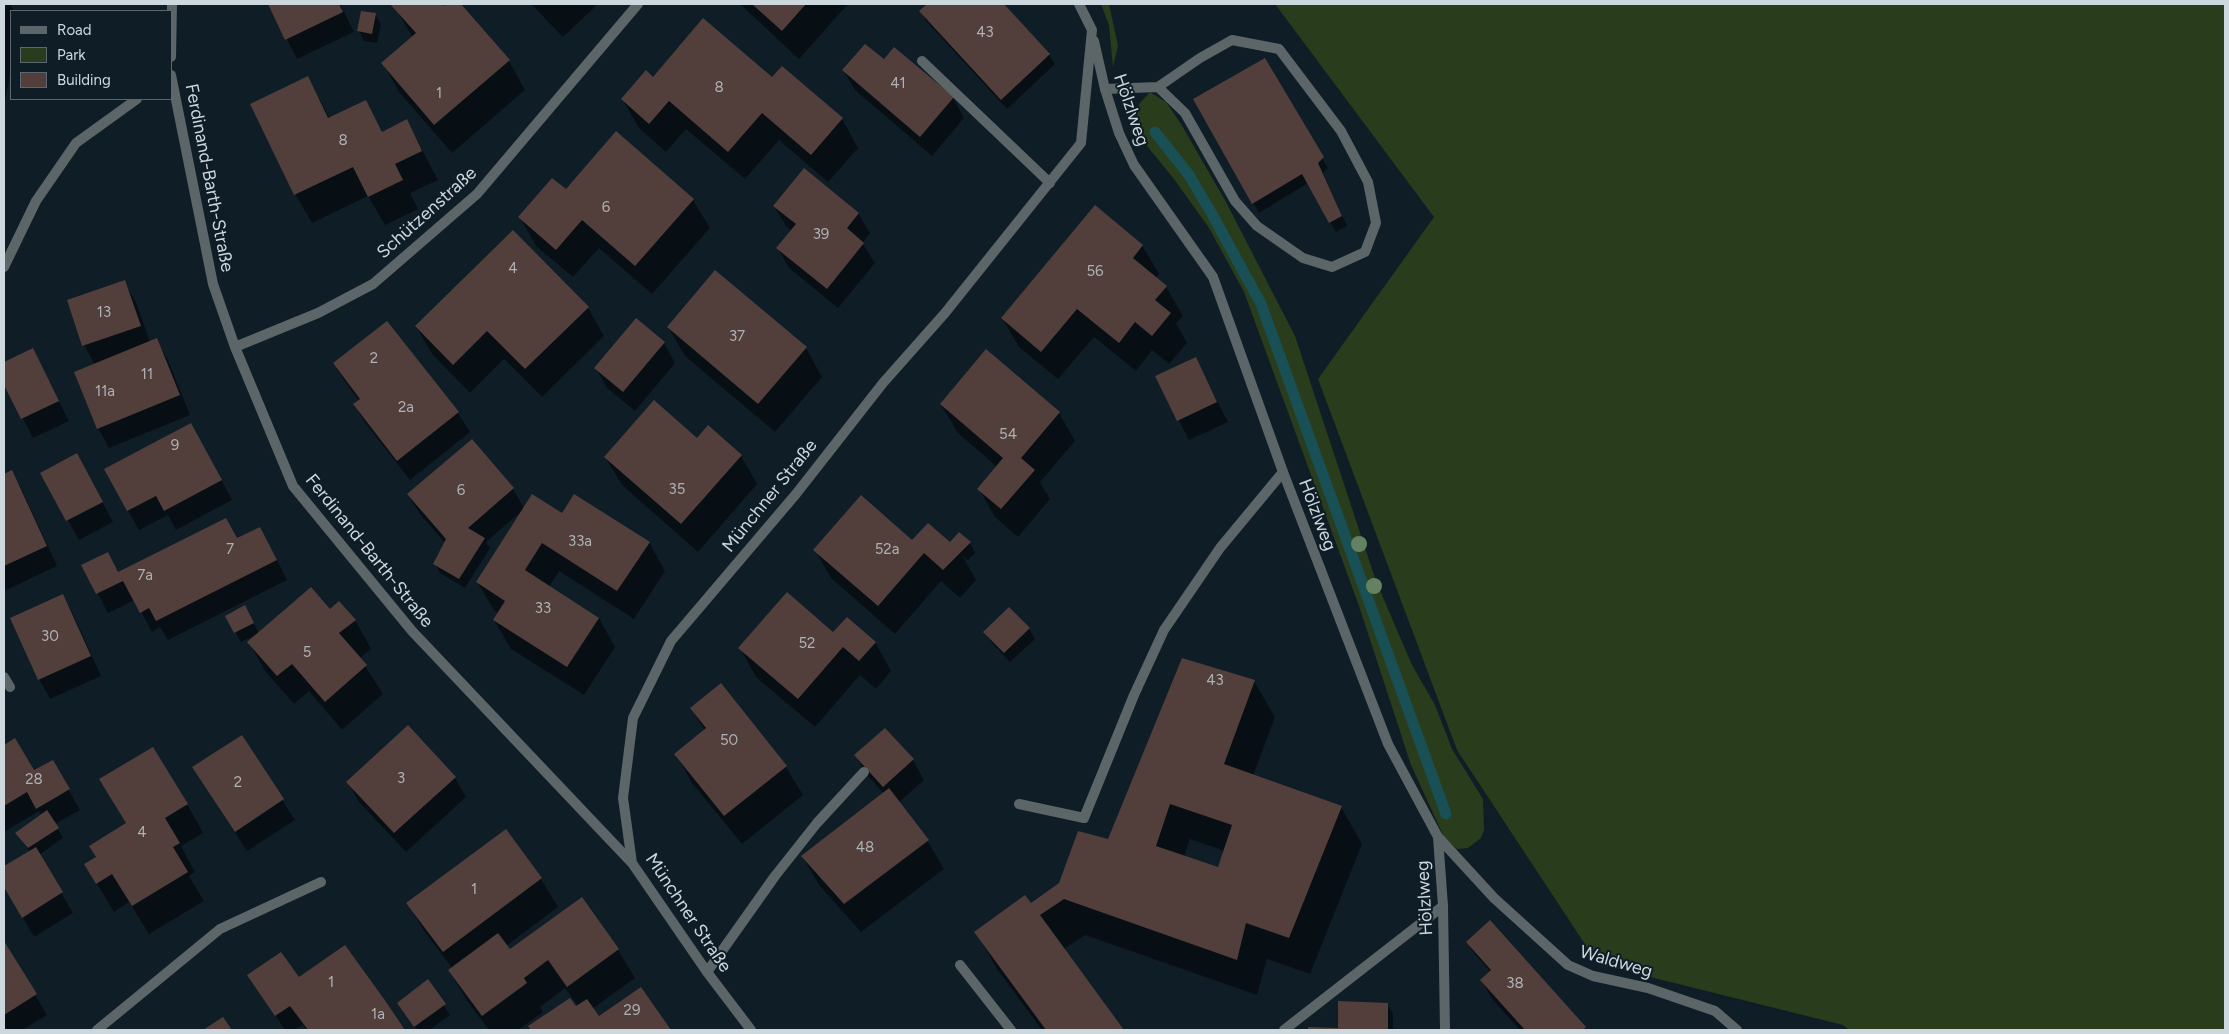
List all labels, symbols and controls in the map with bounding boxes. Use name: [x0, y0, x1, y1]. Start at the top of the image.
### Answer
legend: [10, 10, 172, 100]
text: Road: [57, 21, 92, 39]
house number: 43: [976, 24, 994, 42]
text: Park: [57, 46, 86, 64]
text: Building: [57, 71, 111, 89]
street label: Hölzlweg: [1109, 71, 1153, 149]
house number: 41: [890, 75, 906, 93]
house number: 8: [714, 79, 724, 97]
street label: Ferdinand-Barth-Straße: [180, 82, 238, 274]
house number: 1: [436, 85, 442, 103]
house number: 8: [338, 132, 348, 150]
street label: Schützenstraße: [373, 163, 481, 263]
house number: 6: [602, 199, 610, 217]
house number: 39: [813, 226, 829, 244]
house number: 4: [508, 260, 518, 278]
house number: 56: [1086, 263, 1104, 281]
house number: 13: [97, 304, 111, 322]
house number: 37: [729, 328, 745, 346]
house number: 2: [370, 350, 378, 368]
house number: 11: [141, 366, 153, 384]
house number: 11a: [95, 383, 115, 401]
house number: 2a: [398, 399, 414, 417]
house number: 54: [999, 426, 1017, 444]
street label: Münchner Straße: [718, 435, 822, 557]
house number: 9: [171, 437, 179, 455]
street label: Ferdinand-Barth-Straße: [300, 470, 438, 632]
street label: Hölzlweg: [1293, 476, 1341, 554]
house number: 35: [669, 481, 685, 499]
house number: 6: [457, 482, 465, 500]
house number: 33a: [568, 533, 592, 551]
house number: 7: [226, 541, 234, 559]
house number: 52a: [875, 541, 899, 559]
house number: 7a: [137, 567, 153, 585]
house number: 33: [535, 600, 551, 618]
house number: 30: [41, 628, 59, 646]
house number: 52: [798, 635, 816, 653]
house number: 5: [303, 644, 311, 662]
house number: 43: [1206, 672, 1224, 690]
house number: 50: [720, 732, 738, 750]
house number: 3: [397, 770, 405, 788]
house number: 28: [25, 771, 43, 789]
house number: 2: [234, 774, 242, 792]
house number: 4: [137, 824, 147, 842]
house number: 48: [856, 839, 874, 857]
street label: Münchner Straße: [640, 850, 736, 976]
street label: Hölzlweg: [1412, 860, 1438, 936]
house number: 1: [471, 881, 477, 899]
street label: Waldweg: [1577, 941, 1655, 983]
house number: 1: [328, 974, 334, 992]
house number: 38: [1506, 975, 1524, 993]
house number: 29: [624, 1002, 640, 1020]
house number: 1a: [371, 1006, 385, 1024]

